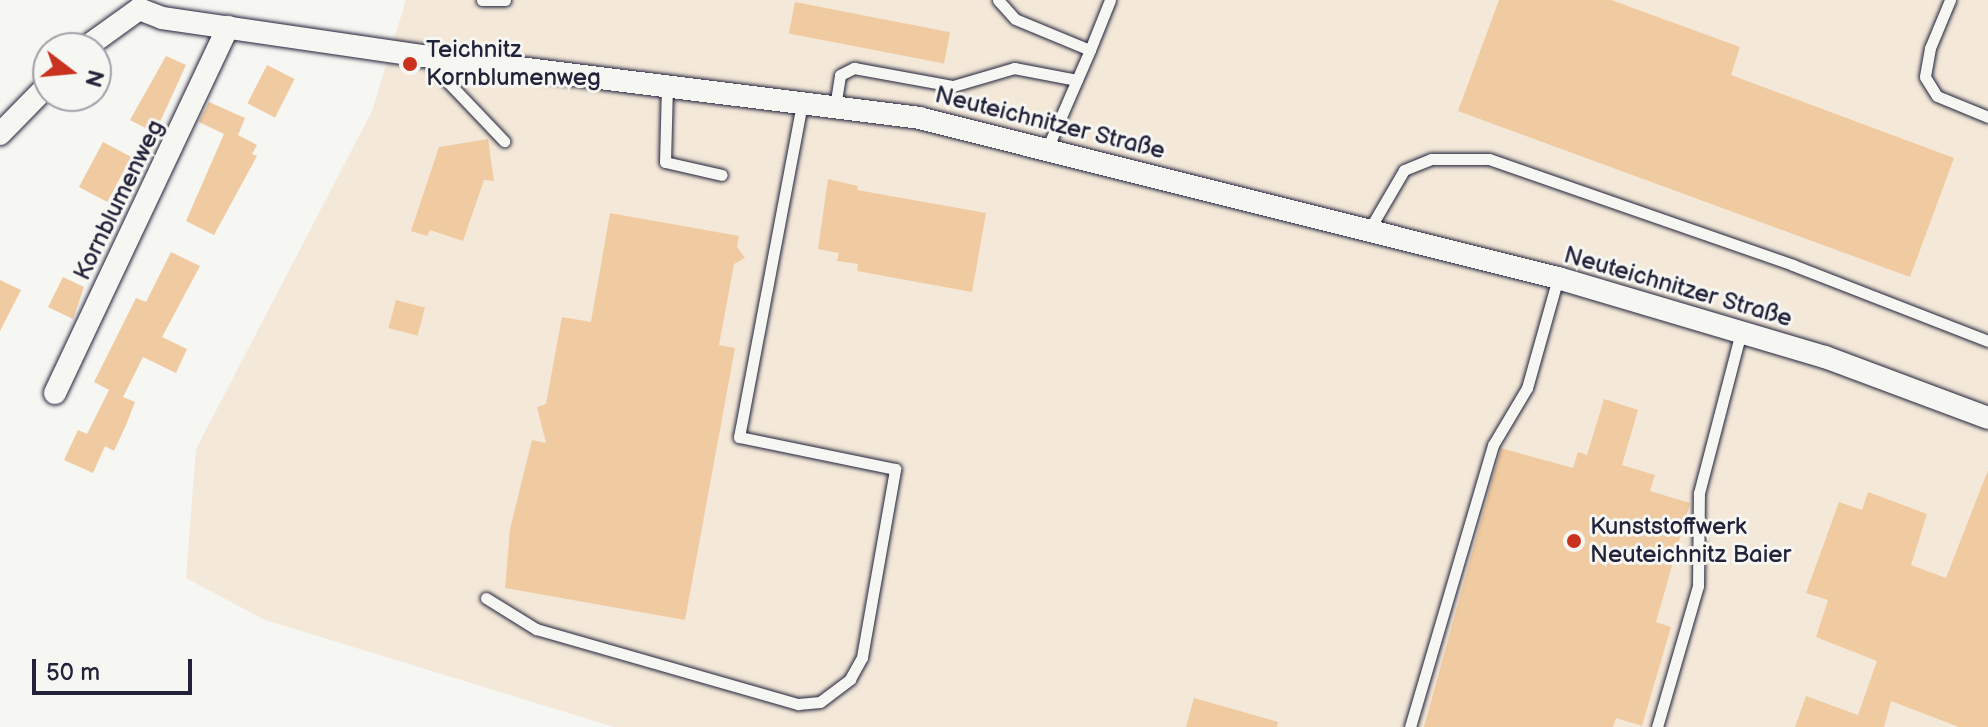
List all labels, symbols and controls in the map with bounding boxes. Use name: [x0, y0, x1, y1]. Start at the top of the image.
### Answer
north arrow: [32, 32, 112, 112]
place label: Teichnitz Kornblumenweg: [426, 36, 601, 92]
marker: Teichnitz Kornblumenweg: [401, 55, 419, 73]
text: N: [78, 67, 109, 90]
street label: Neuteichnitzer Straße: [932, 80, 1168, 166]
street label: Kornblumenweg: [68, 115, 170, 285]
street label: Neuteichnitzer Straße: [1560, 241, 1796, 333]
place label: Kunststoffwerk Neuteichnitz Baier: [1590, 513, 1791, 569]
marker: Kunststoffwerk Neuteichnitz Baier: [1565, 532, 1583, 550]
scale bar: [36, 643, 196, 693]
text: 50 m: [46, 658, 100, 687]

